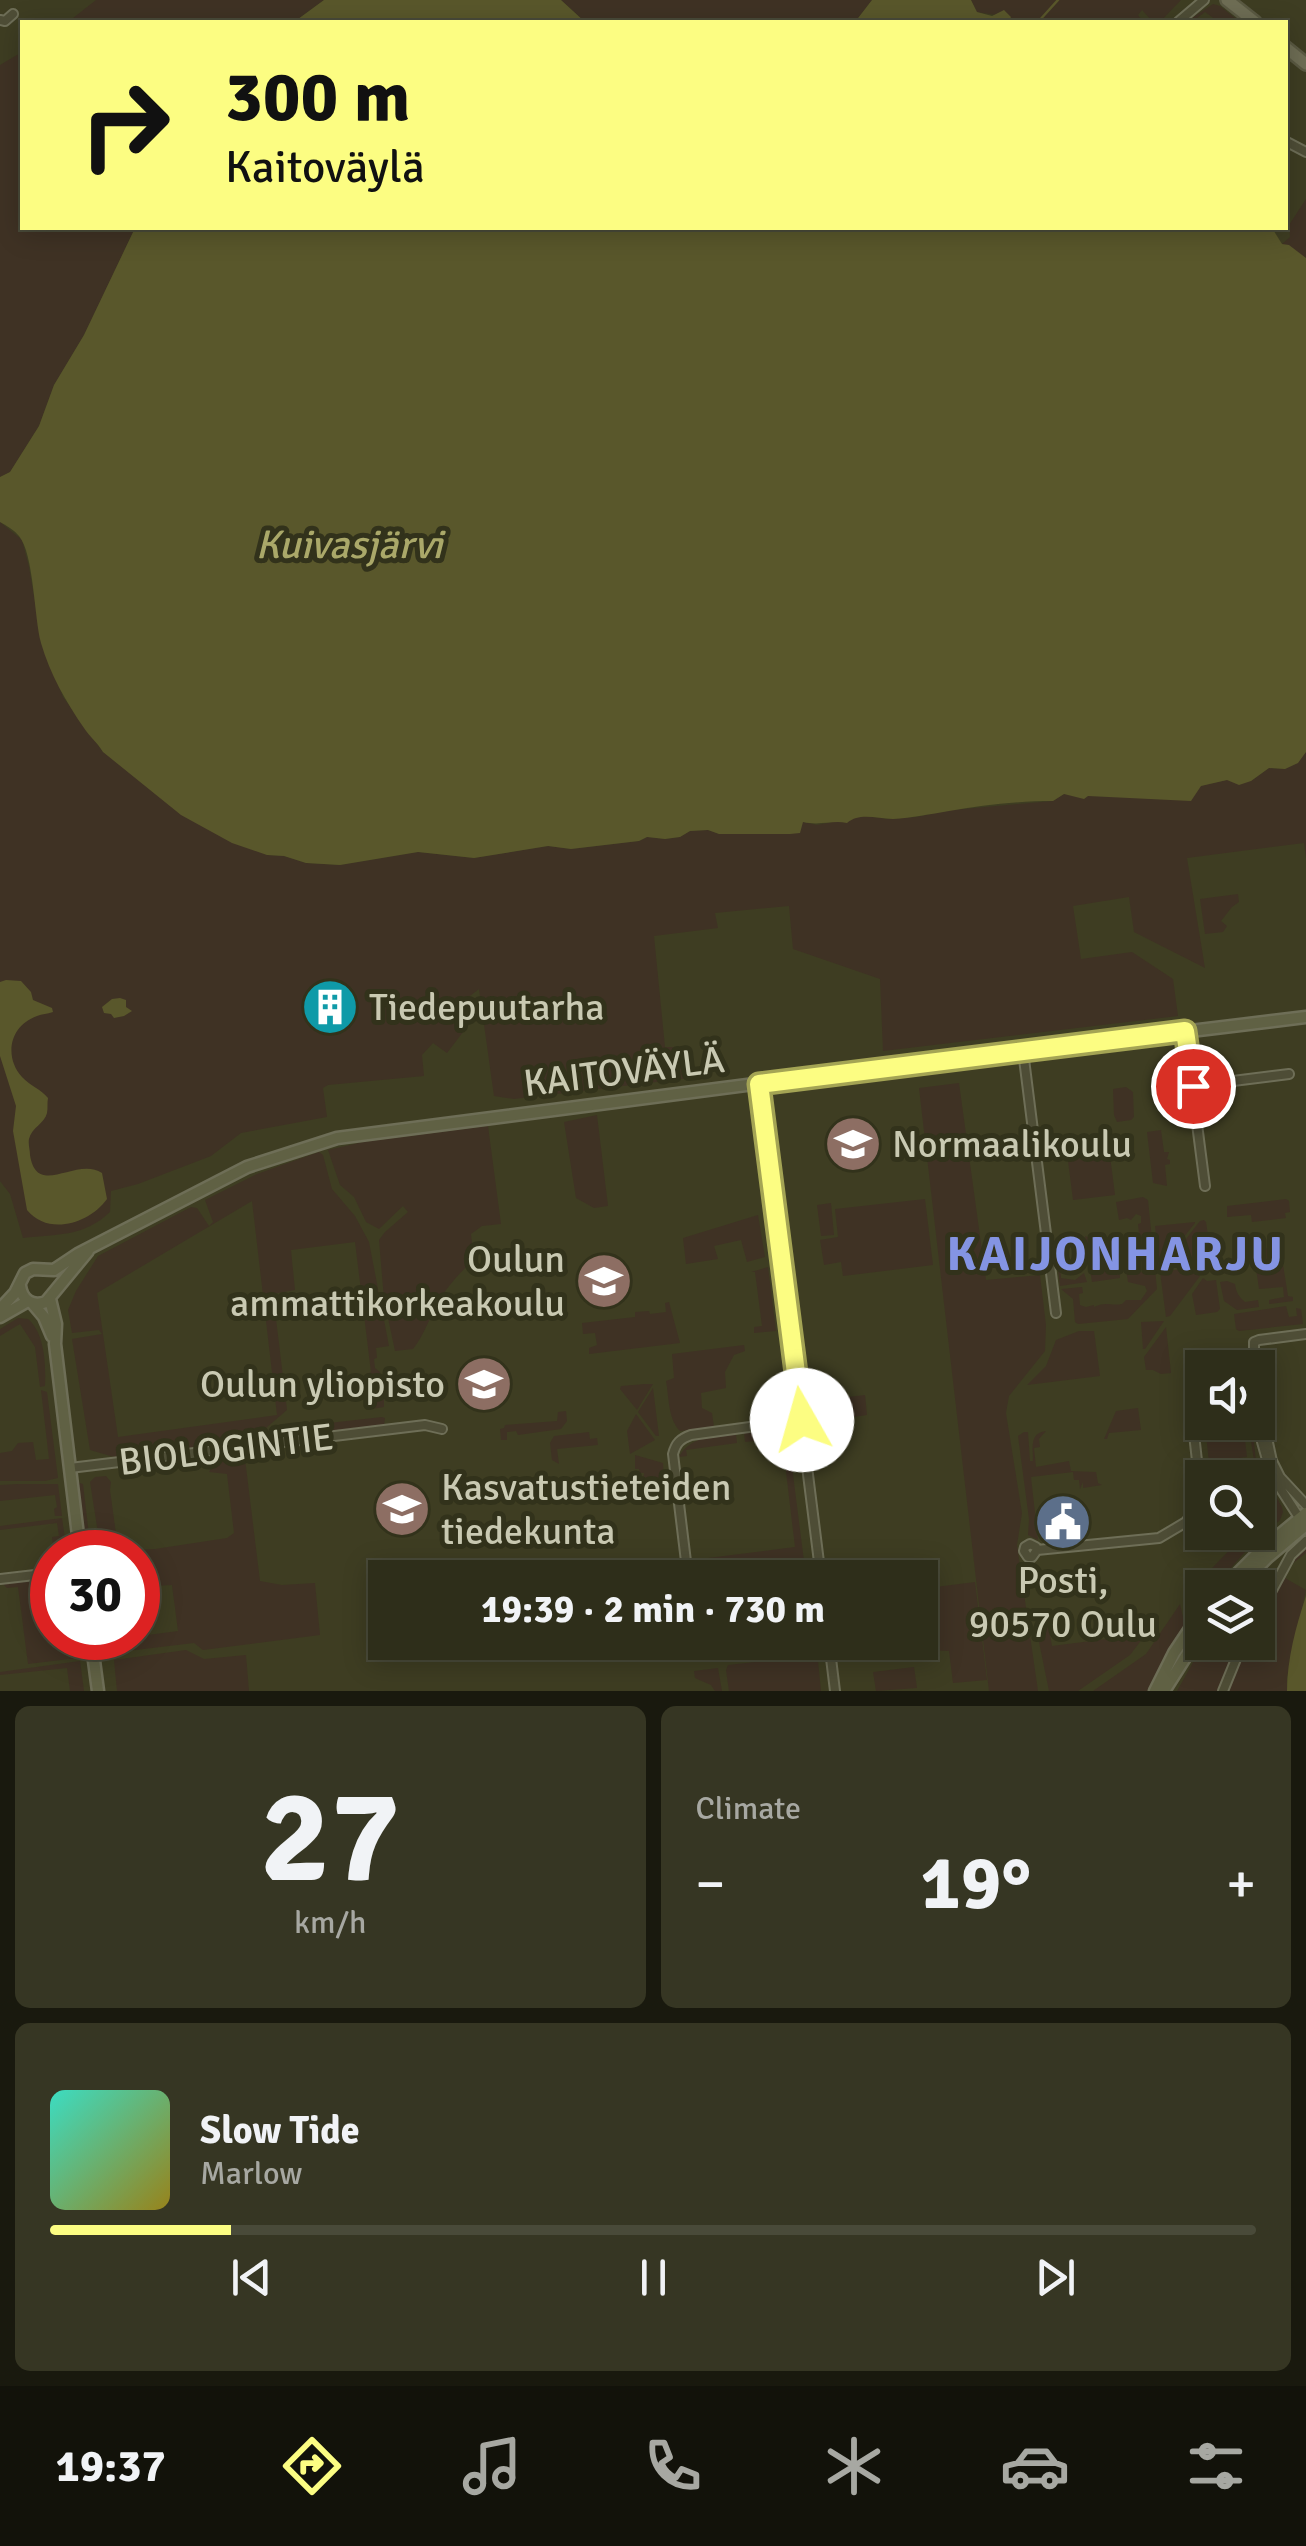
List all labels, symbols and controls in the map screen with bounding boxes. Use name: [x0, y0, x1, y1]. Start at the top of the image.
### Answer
text: 300 m: [225, 54, 410, 140]
icon: right: [60, 60, 190, 190]
text: Kaitoväylä: [225, 140, 425, 195]
water label: Kuivasjärvi: [255, 520, 446, 570]
building icon: Tiedepuutarha: [300, 977, 360, 1037]
place label: Tiedepuutarha: [369, 984, 604, 1031]
street label: KAITOVÄYLÄ: [521, 1036, 727, 1107]
pin: [1151, 1044, 1236, 1129]
icon: arrive: [1166, 1059, 1221, 1114]
school or university icon: Normaalikoulu: [823, 1114, 883, 1174]
place label: Normaalikoulu: [892, 1121, 1132, 1168]
district label: KAIJONHARJU: [947, 1225, 1285, 1284]
place label: Oulun ammattikorkeakoulu: [230, 1236, 565, 1327]
school or university icon: Oulun ammattikorkeakoulu: [574, 1251, 634, 1311]
map controls: [1185, 1350, 1275, 1660]
button: sound: [1185, 1350, 1275, 1440]
school or university icon: Oulun yliopisto: [454, 1354, 514, 1414]
place label: Oulun yliopisto: [200, 1361, 445, 1408]
position arrow: [750, 1368, 854, 1472]
street label: BIOLOGINTIE: [116, 1413, 336, 1486]
button: search: [1185, 1460, 1275, 1550]
place label: Kasvatustieteiden tiedekunta: [441, 1464, 731, 1555]
school or university icon: Kasvatustieteiden tiedekunta: [372, 1479, 432, 1539]
public building icon: Posti, 90570 Oulu: [1033, 1492, 1093, 1552]
speed limit sign: 30: [30, 1530, 160, 1660]
place label: Posti, 90570 Oulu: [969, 1557, 1157, 1648]
button: layers: [1185, 1570, 1275, 1660]
text: 19:39 · 2 min · 730 m: [481, 1586, 825, 1633]
text: 27: [260, 1758, 400, 1918]
text: Climate: [696, 1789, 801, 1828]
text: 19°: [920, 1837, 1031, 1930]
text: −: [696, 1850, 725, 1918]
text: +: [1226, 1850, 1256, 1918]
text: km/h: [294, 1903, 366, 1942]
text: Slow Tide: [200, 2107, 360, 2154]
text: Marlow: [200, 2154, 302, 2193]
icon: previous: [224, 2250, 279, 2305]
icon: pause: [626, 2250, 681, 2305]
icon: next: [1028, 2250, 1083, 2305]
icon: directions: [277, 2431, 347, 2501]
icon: music: [457, 2431, 527, 2501]
icon: phone: [638, 2431, 708, 2501]
icon: climate: [819, 2431, 889, 2501]
icon: car: [1000, 2431, 1070, 2501]
icon: filters: [1181, 2431, 1251, 2501]
text: 19:37: [55, 2439, 166, 2494]

